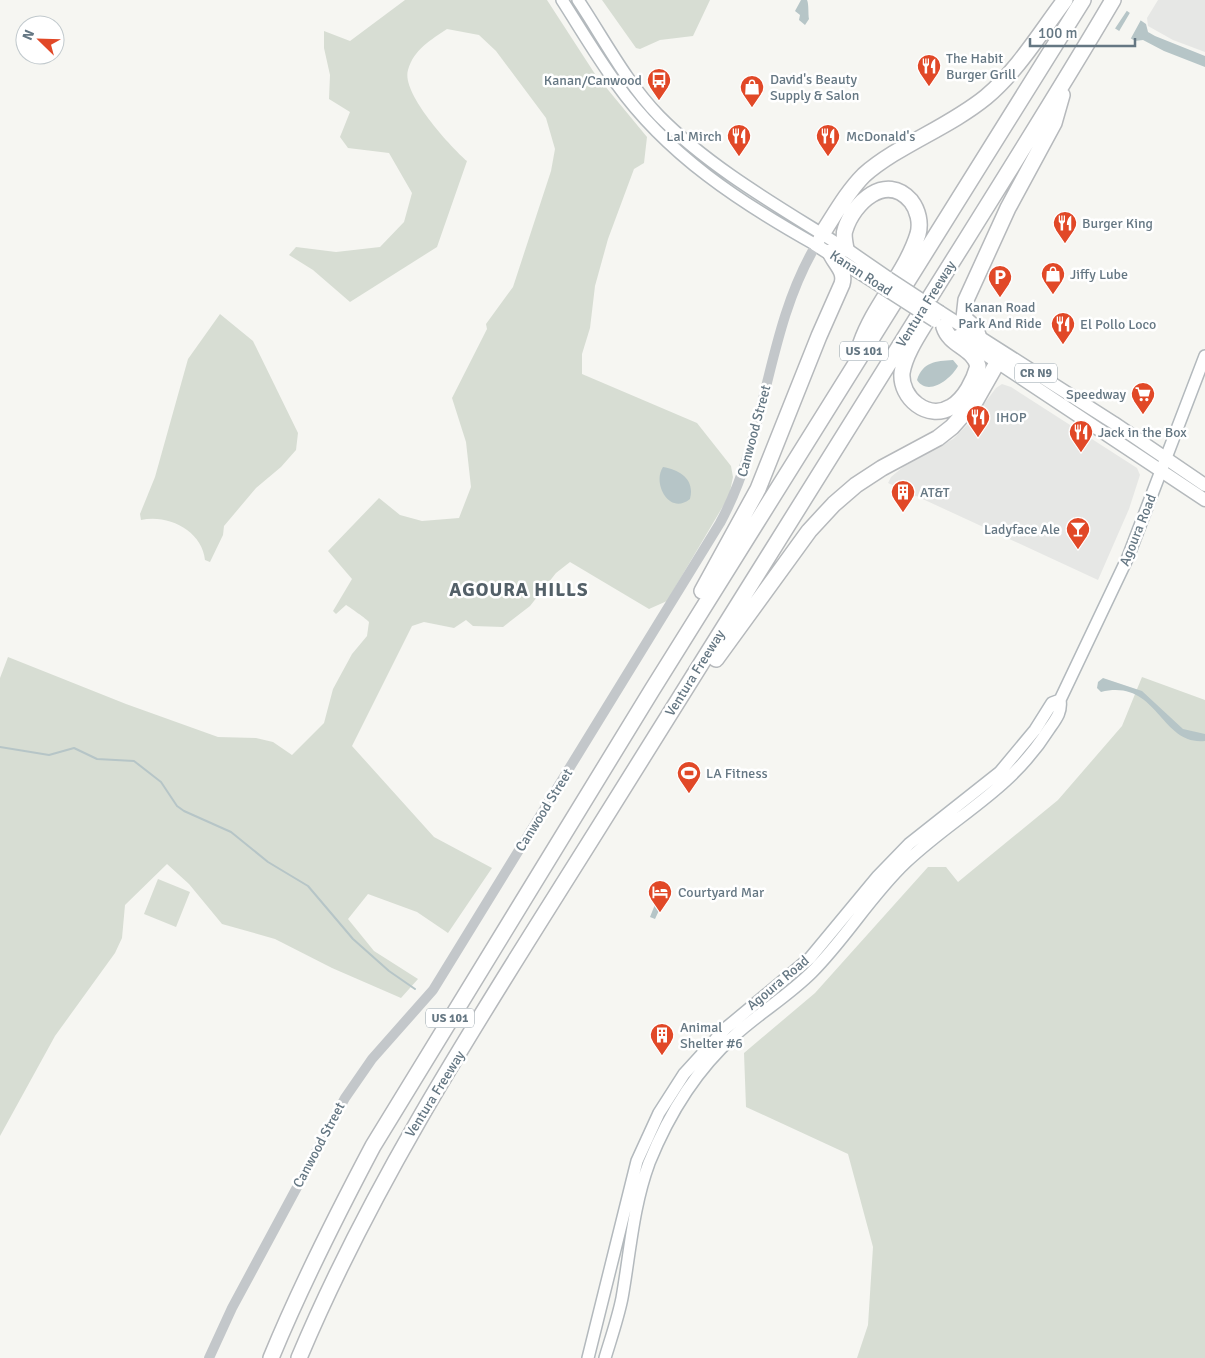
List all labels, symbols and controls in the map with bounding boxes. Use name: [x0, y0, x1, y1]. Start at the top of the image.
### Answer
north arrow: [15, 15, 65, 65]
scale bar: [1030, 15, 1135, 47]
text: 100 m: [1038, 24, 1078, 42]
text: N: [19, 27, 38, 43]
place label: The Habit Burger Grill: [946, 50, 1016, 83]
restaurant icon: The Habit Burger Grill: [916, 53, 942, 87]
bus stop icon: Kanan/Canwood: [646, 67, 672, 101]
place label: David's Beauty Supply & Salon: [770, 71, 859, 104]
place label: Kanan/Canwood: [544, 72, 642, 89]
shop icon: David's Beauty Supply & Salon: [739, 74, 765, 108]
restaurant icon: Lal Mirch: [726, 123, 752, 157]
restaurant icon: McDonald's: [815, 123, 841, 157]
place label: Lal Mirch: [666, 128, 722, 145]
place label: McDonald's: [846, 128, 915, 145]
restaurant icon: Burger King: [1052, 210, 1078, 244]
place label: Burger King: [1082, 215, 1153, 232]
street label: Kanan Road: [827, 247, 895, 299]
street label: Ventura Freeway: [893, 257, 960, 350]
shop icon: Jiffy Lube: [1040, 261, 1066, 295]
parking icon: Kanan Road Park And Ride: [987, 264, 1013, 298]
place label: Jiffy Lube: [1070, 266, 1128, 283]
place label: Kanan Road Park And Ride: [958, 299, 1042, 332]
restaurant icon: El Pollo Loco: [1050, 311, 1076, 345]
place label: El Pollo Loco: [1080, 316, 1156, 333]
road number: US 101: [840, 342, 888, 361]
road number: CR N9: [1015, 363, 1057, 382]
supermarket icon: Speedway: [1130, 381, 1156, 415]
street label: Canwood Street: [734, 383, 774, 479]
place label: Speedway: [1066, 386, 1126, 403]
restaurant icon: IHOP: [965, 404, 991, 438]
place label: IHOP: [996, 409, 1027, 426]
restaurant icon: Jack in the Box: [1068, 419, 1094, 453]
place label: Jack in the Box: [1098, 424, 1187, 441]
building icon: AT&T: [890, 479, 916, 513]
place label: AT&T: [920, 484, 950, 501]
street label: Agoura Road: [1116, 492, 1160, 568]
bar icon: Ladyface Ale: [1065, 516, 1091, 550]
place label: Ladyface Ale: [984, 521, 1060, 538]
district label: AGOURA HILLS: [449, 578, 589, 602]
street label: Ventura Freeway: [662, 626, 729, 719]
sports icon: LA Fitness: [676, 760, 702, 794]
street label: Canwood Street: [512, 765, 576, 855]
place label: LA Fitness: [706, 765, 768, 782]
hotel icon: Courtyard Mar: [647, 879, 673, 913]
place label: Courtyard Mar: [678, 884, 765, 901]
street label: Agoura Road: [743, 952, 813, 1014]
road number: US 101: [426, 1008, 474, 1028]
place label: Animal Shelter #6: [680, 1019, 743, 1052]
building icon: Animal Shelter #6: [649, 1022, 675, 1056]
street label: Ventura Freeway: [402, 1047, 469, 1140]
street label: Canwood Street: [289, 1099, 349, 1191]

